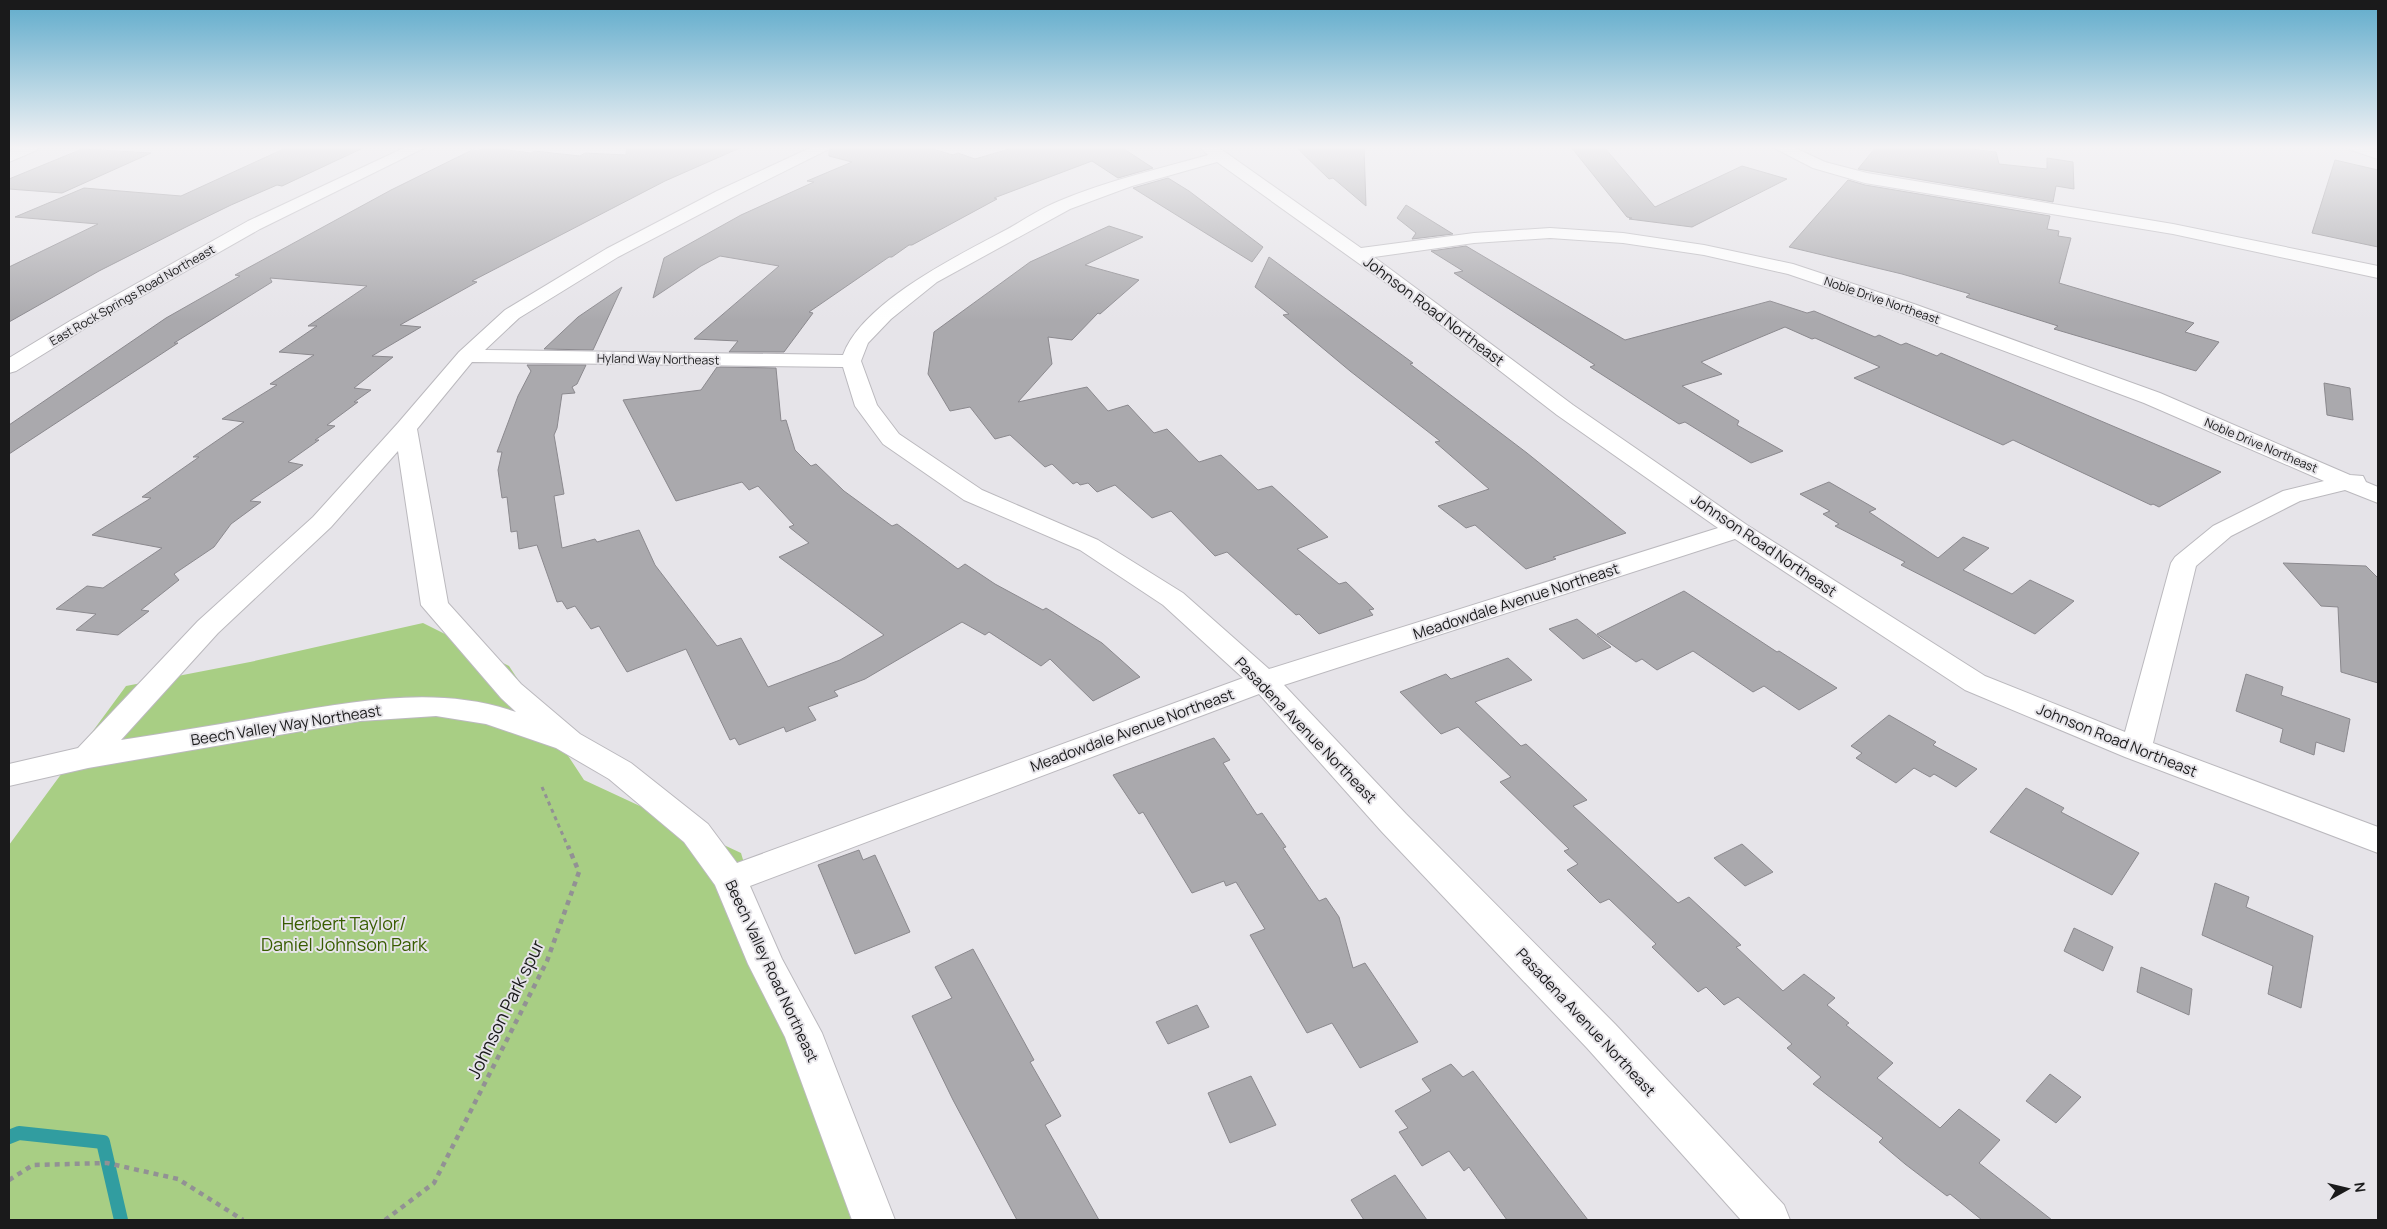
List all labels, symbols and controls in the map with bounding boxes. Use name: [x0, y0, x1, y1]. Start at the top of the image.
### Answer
street label: East Rock Springs Road Northeast: [46, 240, 218, 349]
street label: Johnson Road Northeast: [1359, 251, 1509, 371]
street label: Noble Drive Northeast: [1822, 272, 1942, 328]
street label: Hyland Way Northeast: [597, 349, 720, 369]
street label: Noble Drive Northeast: [2202, 413, 2320, 477]
street label: Johnson Road Northeast: [1687, 488, 1841, 602]
street label: Meadowdale Avenue Northeast: [1410, 558, 1622, 644]
street label: Pasadena Avenue Northeast: [1231, 652, 1381, 808]
street label: Meadowdale Avenue Northeast: [1027, 683, 1237, 777]
street label: Johnson Road Northeast: [2034, 698, 2200, 782]
street label: Beech Valley Way Northeast: [189, 700, 383, 750]
street label: Beech Valley Road Northeast: [720, 876, 824, 1066]
park label: Herbert Taylor/ Daniel Johnson Park: [261, 911, 428, 956]
street label: Johnson Park spur: [461, 935, 549, 1082]
street label: Pasadena Avenue Northeast: [1512, 943, 1660, 1101]
north arrow: [2322, 1164, 2372, 1214]
text: N: [2350, 1181, 2370, 1193]

